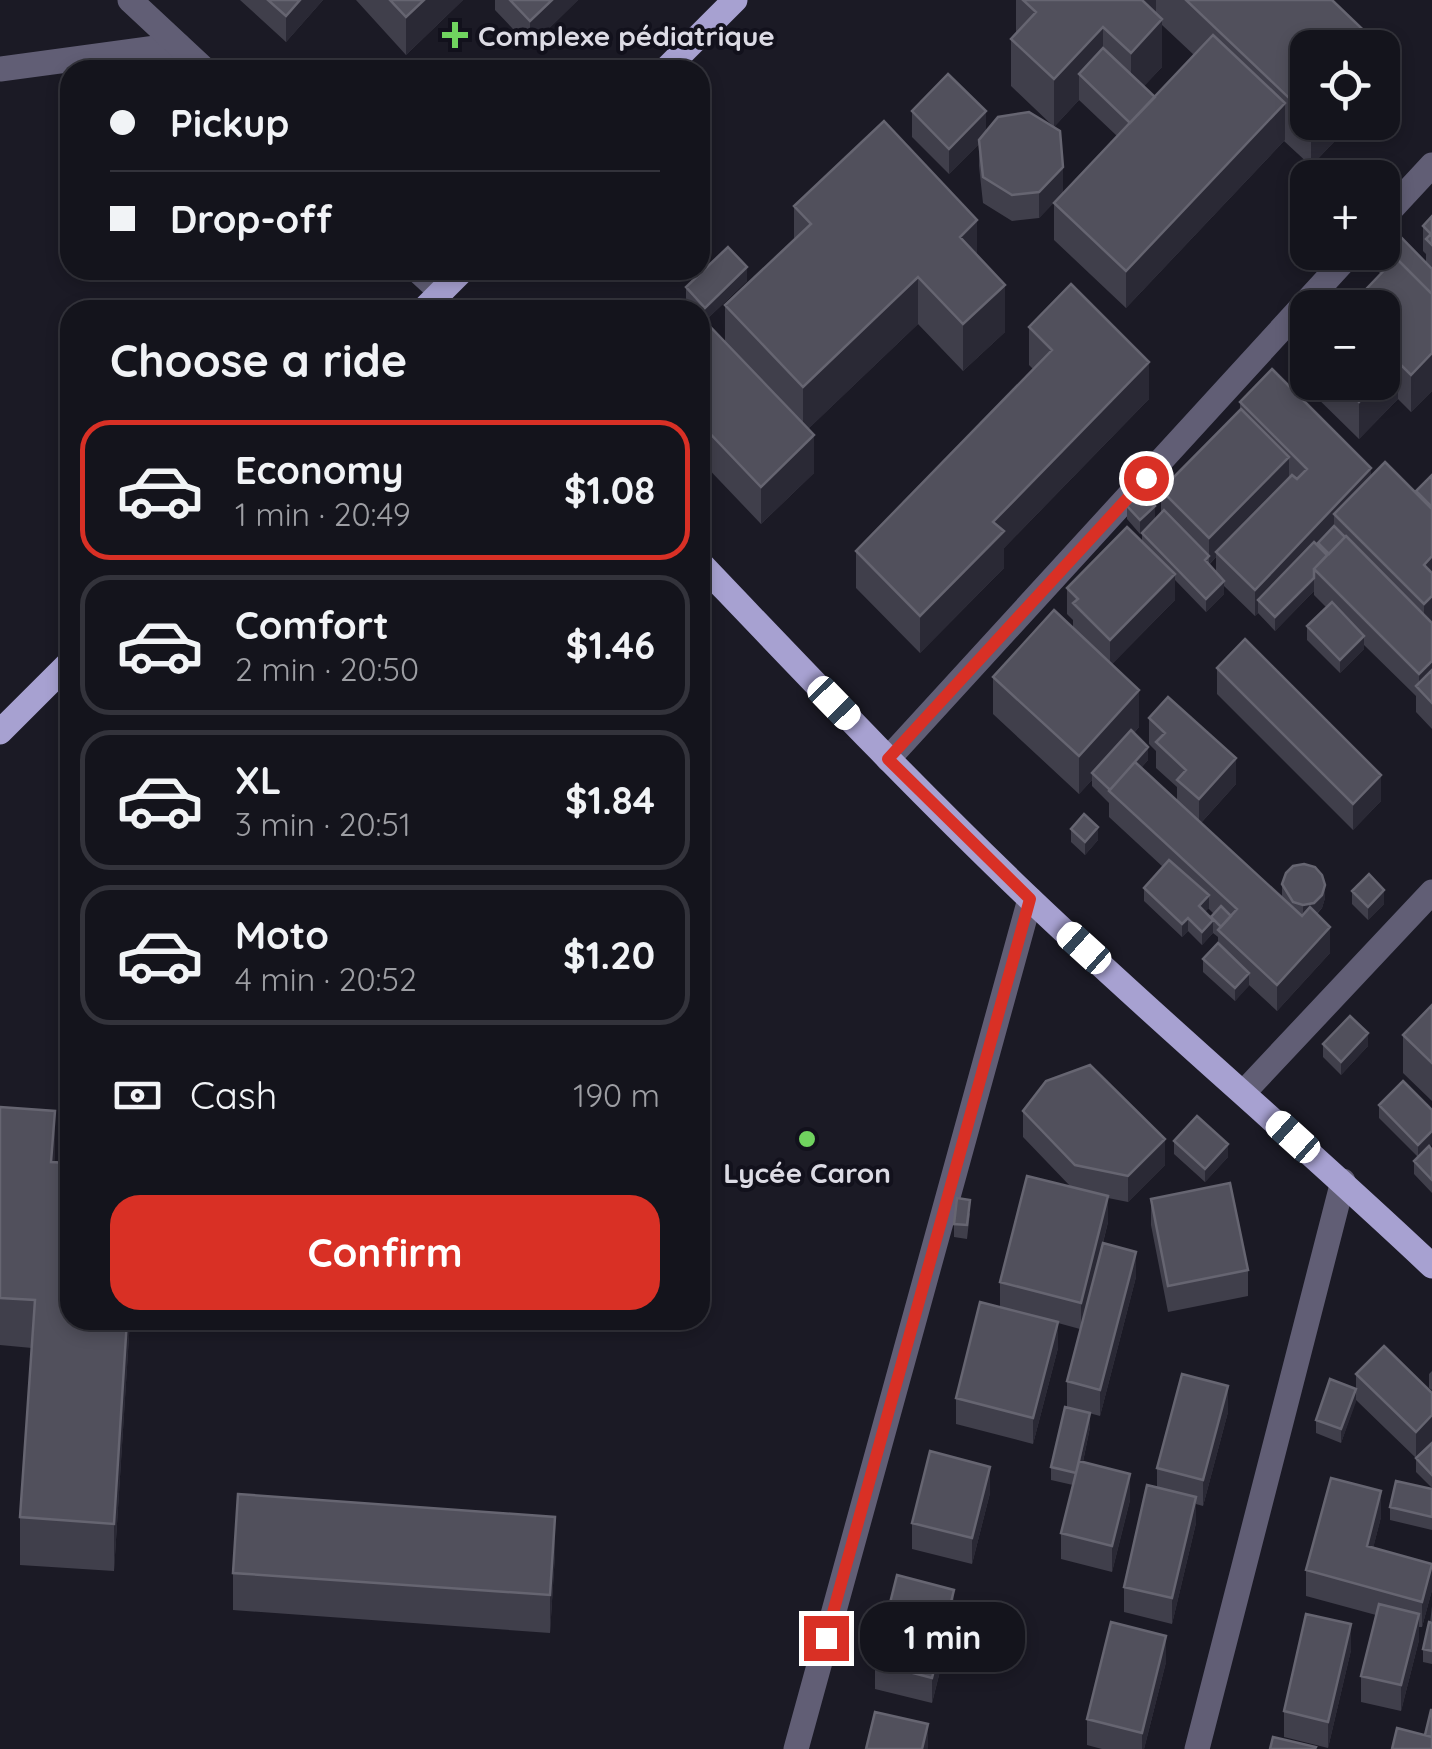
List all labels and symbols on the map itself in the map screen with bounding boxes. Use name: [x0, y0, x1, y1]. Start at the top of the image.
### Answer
place label: Complexe pédiatrique: [478, 18, 775, 53]
marker: Complexe pédiatrique: [442, 22, 468, 48]
route start: [1124, 456, 1169, 501]
car: [802, 671, 866, 735]
car: [1052, 917, 1116, 979]
car: [1261, 1106, 1325, 1168]
marker: Lycée Caron: [796, 1128, 818, 1150]
place label: Lycée Caron: [723, 1155, 891, 1190]
callout: 1 min: [861, 1603, 1026, 1673]
route end: [804, 1616, 849, 1661]

